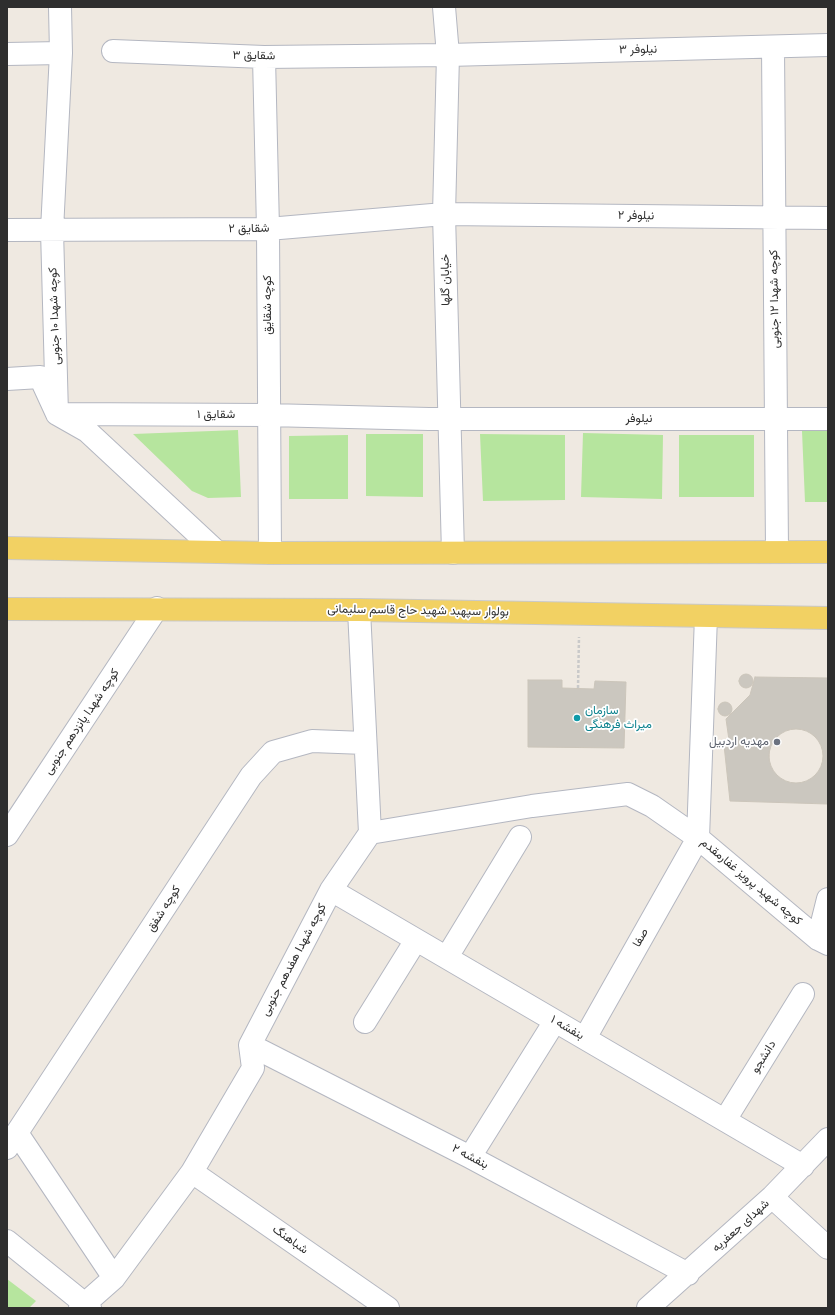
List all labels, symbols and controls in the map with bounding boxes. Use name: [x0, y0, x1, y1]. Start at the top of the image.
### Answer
street label: نیلوفر ۳: [619, 42, 657, 58]
street label: شقایق ۳: [233, 48, 275, 64]
street label: نیلوفر ۲: [618, 208, 654, 224]
street label: شقایق ۲: [228, 221, 270, 237]
street label: کوچه شهدا ۱۲ جنوبی: [767, 250, 783, 348]
street label: خیابان گلها: [438, 254, 454, 306]
street label: کوچه شهدا ۱۰ جنوبی: [46, 267, 64, 365]
street label: کوچه شقایق: [261, 275, 275, 335]
street label: شقایق ۱: [197, 408, 235, 422]
street label: نیلوفر: [625, 412, 653, 426]
street label: بولوار سپهبد شهید حاج قاسم سلیمانی: [327, 602, 509, 620]
street label: کوچه شهدا پانزدهم جنوبی: [41, 666, 123, 778]
place label: سازمان میراث فرهنگی: [585, 704, 652, 732]
marker: سازمان میراث فرهنگی: [572, 713, 582, 723]
place label: مهدیه اردبیل: [709, 735, 769, 749]
marker: مهدیه اردبیل: [772, 737, 782, 747]
street label: کوچه شهید پرویز غفارمقدم: [697, 835, 805, 929]
street label: کوچه شفق: [144, 883, 184, 935]
street label: کوچه شهدا هفدهم جنوبی: [258, 901, 330, 1019]
street label: صفا: [630, 926, 652, 950]
street label: بنفشه ۱: [548, 1013, 586, 1043]
street label: دانشجو: [748, 1038, 780, 1076]
street label: بنفشه ۲: [449, 1141, 491, 1173]
street label: شهدای جعفریه: [710, 1197, 772, 1255]
street label: شباهنگ: [269, 1223, 311, 1257]

